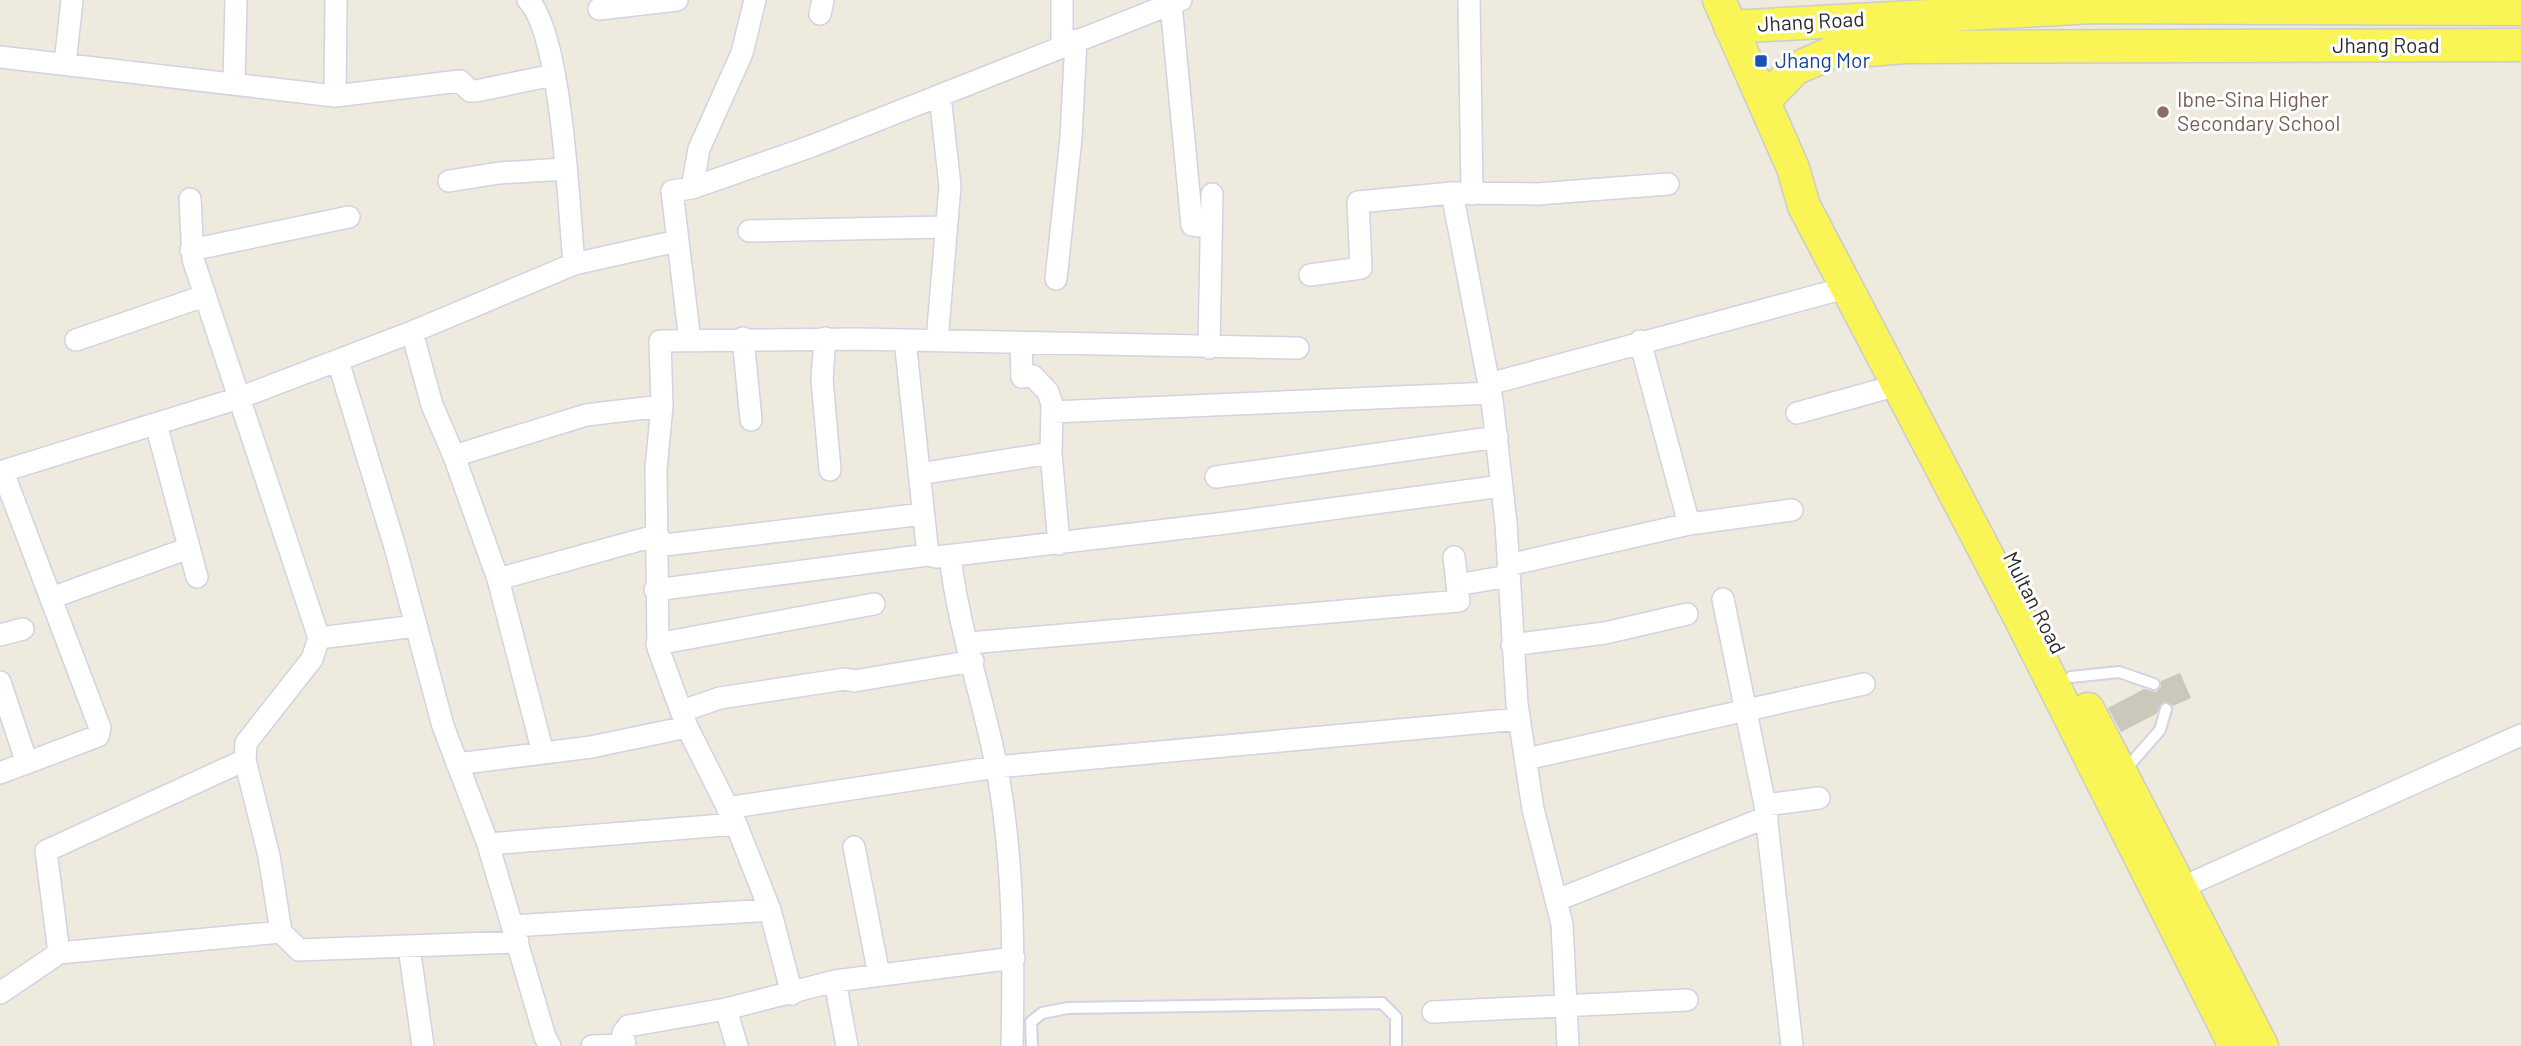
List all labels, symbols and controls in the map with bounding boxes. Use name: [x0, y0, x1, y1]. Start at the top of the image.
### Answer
street label: Jhang Road: [1757, 5, 1865, 36]
street label: Jhang Road: [2332, 32, 2440, 57]
place label: Jhang Mor: [1775, 47, 1870, 72]
marker: Jhang Mor: [1753, 53, 1769, 69]
place label: Ibne-Sina Higher Secondary School: [2177, 86, 2340, 135]
marker: Ibne-Sina Higher Secondary School: [2155, 104, 2171, 120]
street label: Multan Road: [1999, 547, 2072, 658]

